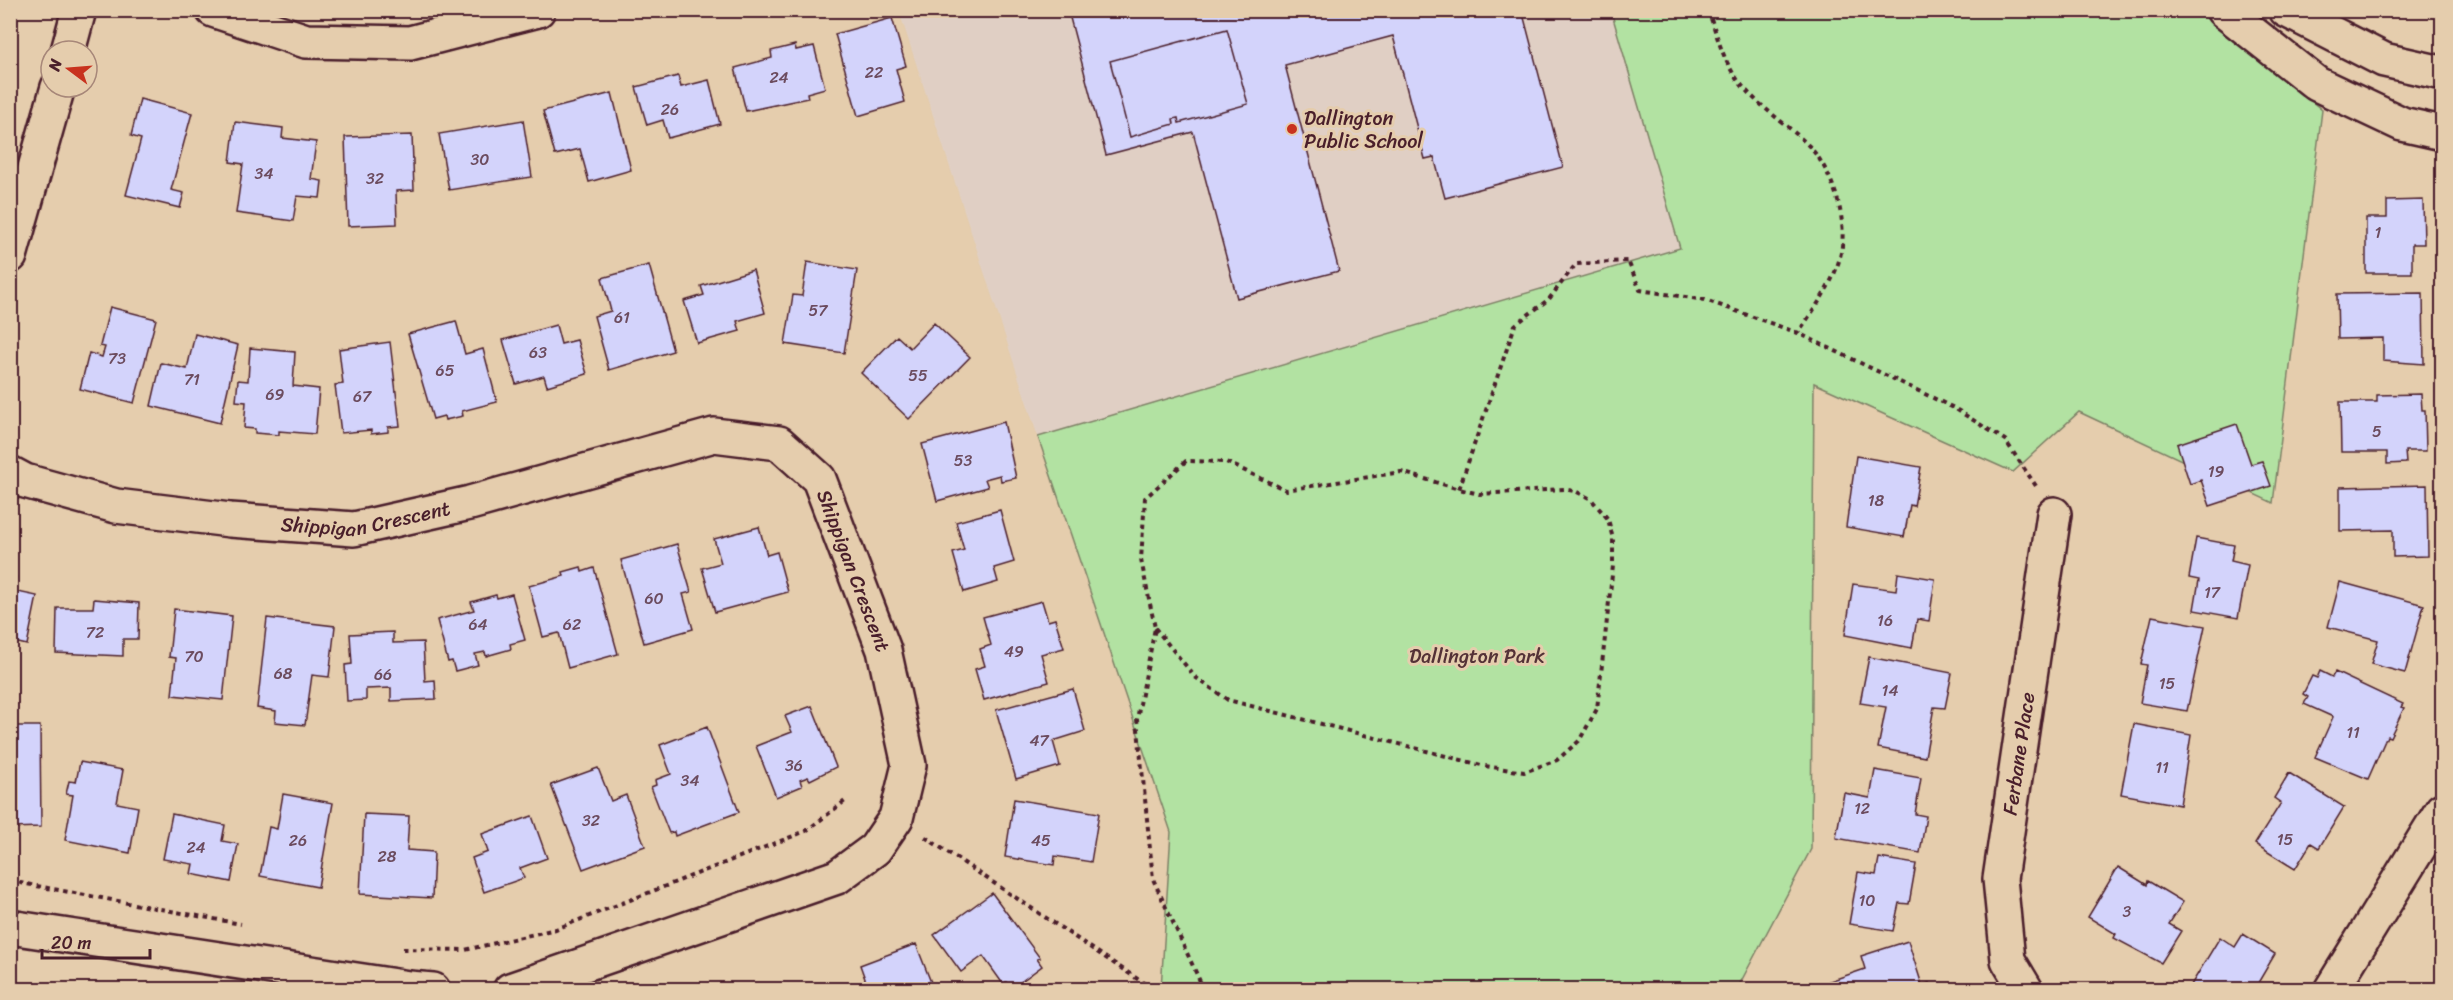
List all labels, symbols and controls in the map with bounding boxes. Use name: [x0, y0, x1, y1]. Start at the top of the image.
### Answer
north arrow: [39, 39, 99, 99]
text: N: [39, 55, 71, 75]
house number: 22: [865, 58, 883, 87]
house number: 24: [769, 63, 789, 92]
house number: 26: [661, 95, 679, 124]
place label: Dallington Public School: [1304, 101, 1423, 159]
marker: Dallington Public School: [1285, 122, 1299, 136]
house number: 30: [471, 145, 489, 174]
house number: 34: [255, 159, 273, 188]
house number: 32: [366, 164, 384, 193]
house number: 1: [2375, 218, 2382, 247]
house number: 57: [809, 296, 828, 325]
house number: 61: [614, 303, 630, 332]
house number: 63: [529, 338, 547, 367]
house number: 73: [108, 344, 126, 373]
house number: 65: [436, 356, 455, 385]
house number: 55: [908, 361, 928, 390]
house number: 71: [184, 365, 200, 394]
house number: 69: [266, 380, 285, 409]
house number: 67: [353, 382, 372, 411]
house number: 5: [2372, 417, 2382, 446]
house number: 53: [954, 446, 972, 475]
house number: 19: [2208, 457, 2225, 486]
street label: Shippigan Crescent: [807, 484, 901, 657]
house number: 18: [1868, 486, 1885, 515]
street label: Shippigan Crescent: [280, 490, 454, 547]
house number: 17: [2204, 578, 2221, 607]
house number: 60: [644, 584, 664, 613]
house number: 16: [1877, 606, 1893, 635]
house number: 64: [468, 610, 488, 639]
house number: 62: [563, 610, 581, 639]
house number: 72: [86, 618, 104, 647]
house number: 49: [1004, 637, 1024, 666]
park label: Dallington Park: [1409, 639, 1545, 674]
house number: 70: [184, 642, 204, 671]
house number: 68: [274, 659, 293, 688]
house number: 66: [374, 660, 392, 689]
house number: 15: [2159, 669, 2176, 698]
house number: 14: [1882, 676, 1898, 705]
street label: Ferbane Place: [1992, 690, 2045, 818]
house number: 11: [2346, 718, 2360, 747]
house number: 47: [1029, 726, 1049, 755]
house number: 36: [785, 751, 803, 780]
house number: 11: [2155, 753, 2169, 782]
house number: 34: [681, 766, 699, 795]
house number: 12: [1854, 794, 1870, 823]
house number: 32: [582, 806, 600, 835]
house number: 15: [2277, 825, 2294, 854]
house number: 26: [289, 826, 307, 855]
house number: 45: [1031, 826, 1051, 855]
house number: 24: [186, 833, 206, 862]
house number: 28: [378, 842, 397, 871]
house number: 10: [1859, 886, 1875, 915]
house number: 3: [2123, 897, 2132, 926]
scale bar: [42, 922, 150, 960]
text: 20 m: [51, 927, 91, 959]

